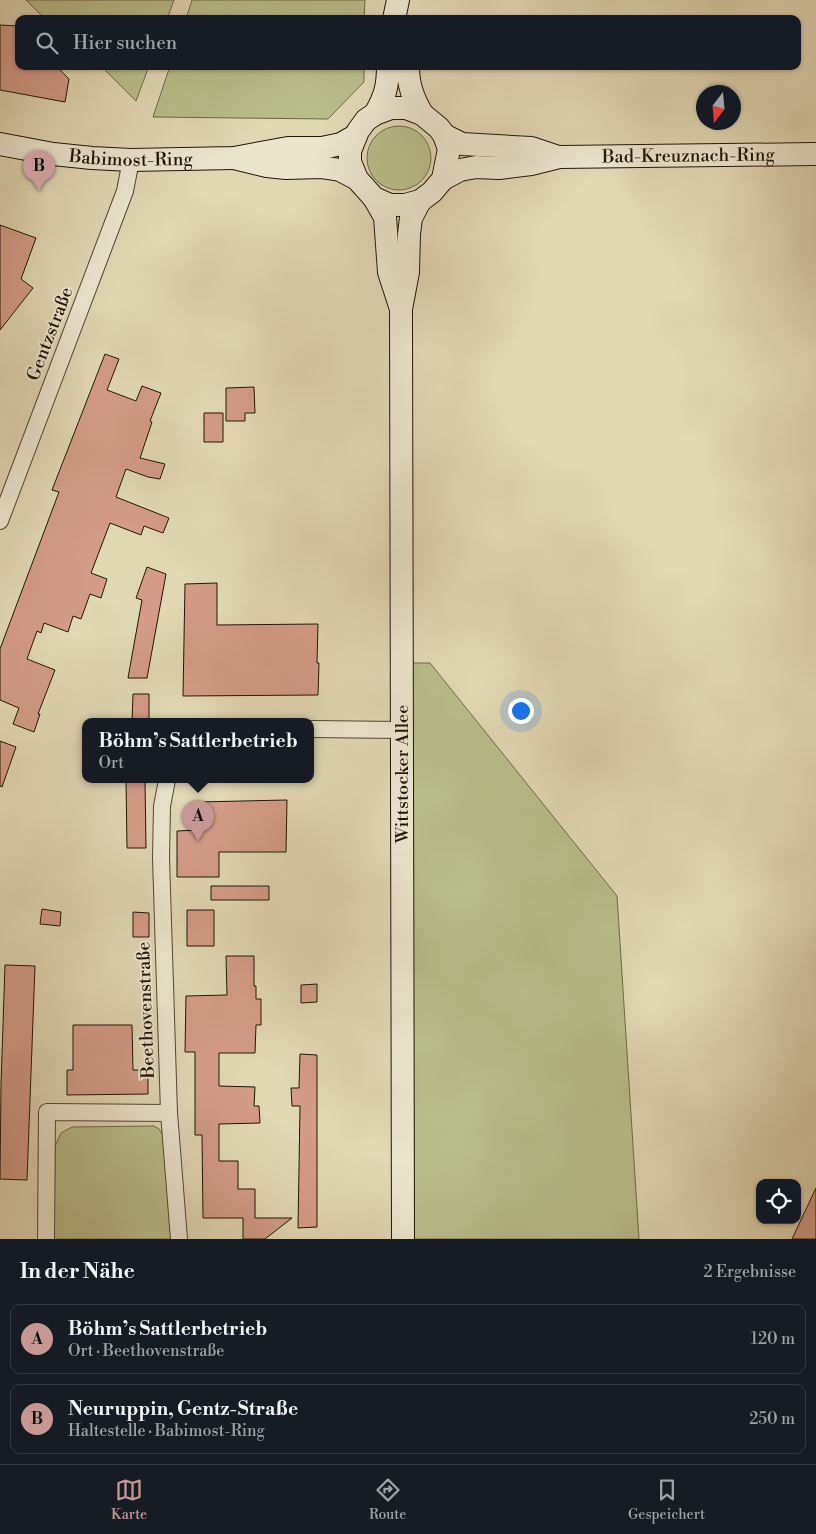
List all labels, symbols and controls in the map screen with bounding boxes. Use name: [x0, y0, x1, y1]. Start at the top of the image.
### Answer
search box: [15, 15, 801, 70]
icon: search: [33, 29, 61, 57]
text: Hier suchen: [73, 31, 177, 55]
north arrow: [696, 85, 741, 130]
street label: Bad-Kreuznach-Ring: [601, 143, 776, 168]
street label: Babimost-Ring: [67, 144, 194, 172]
pin: B: [23, 150, 55, 191]
street label: Gentzstraße: [22, 284, 78, 384]
your location: [508, 698, 534, 724]
street label: Wittstocker Allee: [391, 705, 414, 844]
popup: [82, 718, 314, 783]
text: Böhm’s Sattlerbetrieb: [98, 729, 298, 753]
text: Ort: [98, 753, 124, 773]
pin: A: [182, 800, 214, 841]
street label: Beethovenstraße: [132, 941, 160, 1080]
map controls: [756, 1179, 801, 1224]
button: locate: [756, 1179, 801, 1224]
text: In der Nähe: [20, 1259, 135, 1285]
text: 2 Ergebnisse: [704, 1262, 796, 1282]
text: Böhm’s Sattlerbetrieb: [68, 1317, 267, 1341]
text: A: [31, 1329, 43, 1349]
text: 120 m: [751, 1329, 795, 1349]
text: Ort · Beethovenstraße: [68, 1341, 224, 1361]
text: Neuruppin, Gentz-Straße: [68, 1397, 298, 1421]
text: B: [31, 1409, 43, 1429]
text: 250 m: [749, 1409, 795, 1429]
text: Haltestelle · Babimost-Ring: [68, 1421, 265, 1441]
tab: Karte: [111, 1476, 147, 1524]
tab: Route: [369, 1476, 406, 1524]
tab: Gespeichert: [628, 1476, 705, 1524]

